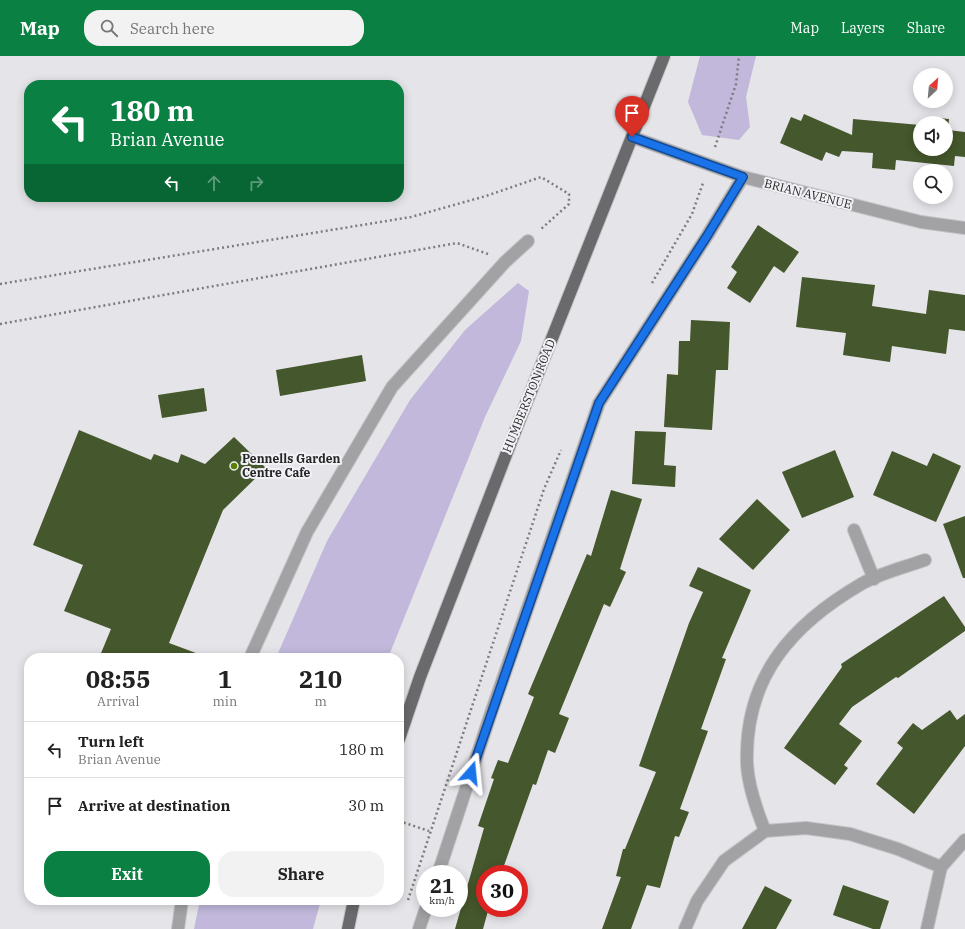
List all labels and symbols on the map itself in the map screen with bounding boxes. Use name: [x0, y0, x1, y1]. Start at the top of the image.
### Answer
north arrow: [913, 68, 953, 108]
pin: [615, 96, 649, 137]
street label: BRIAN AVENUE: [763, 175, 853, 212]
street label: HUMBERSTON ROAD: [499, 337, 558, 455]
place label: Pennells Garden Centre Cafe: [242, 451, 341, 480]
marker: Pennells Garden Centre Cafe: [229, 461, 239, 471]
position arrow: [450, 752, 492, 794]
speed limit sign: 30: [476, 865, 528, 917]

